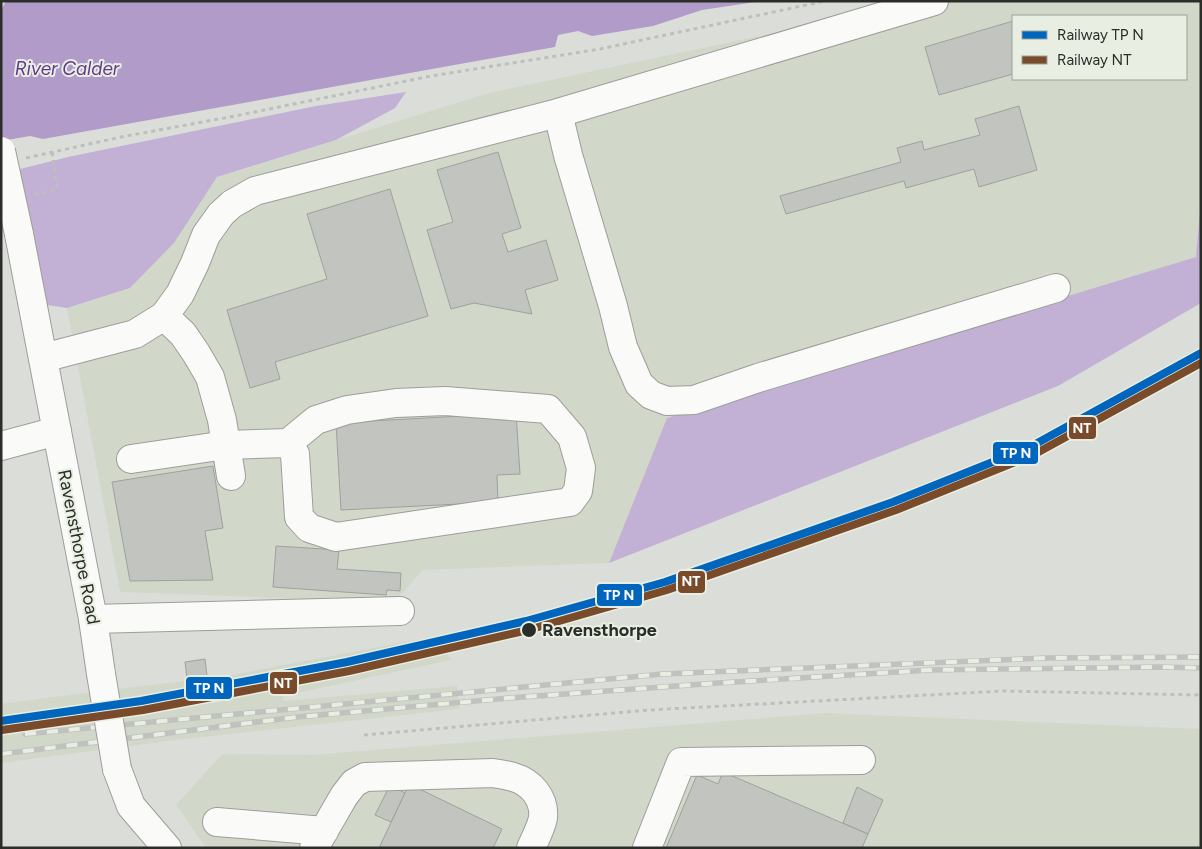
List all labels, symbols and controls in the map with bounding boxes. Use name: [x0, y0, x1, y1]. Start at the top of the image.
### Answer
legend: [1012, 15, 1187, 80]
text: Railway TP N: [1057, 26, 1144, 44]
text: Railway NT: [1057, 51, 1132, 69]
water label: River Calder: [15, 57, 120, 80]
line badge: NT: [1068, 416, 1097, 440]
text: NT: [1073, 420, 1092, 437]
line badge: TP N: [992, 441, 1039, 465]
text: TP N: [1001, 445, 1031, 462]
street label: Ravensthorpe Road: [53, 468, 105, 626]
line badge: NT: [677, 570, 706, 594]
text: NT: [682, 573, 701, 590]
line badge: TP N: [596, 583, 643, 607]
text: TP N: [604, 587, 634, 604]
place label: Ravensthorpe: [542, 619, 657, 641]
marker: Ravensthorpe: [520, 621, 538, 639]
line badge: NT: [269, 671, 298, 695]
text: NT: [274, 675, 293, 692]
line badge: TP N: [185, 676, 233, 700]
text: TP N: [194, 680, 224, 697]

